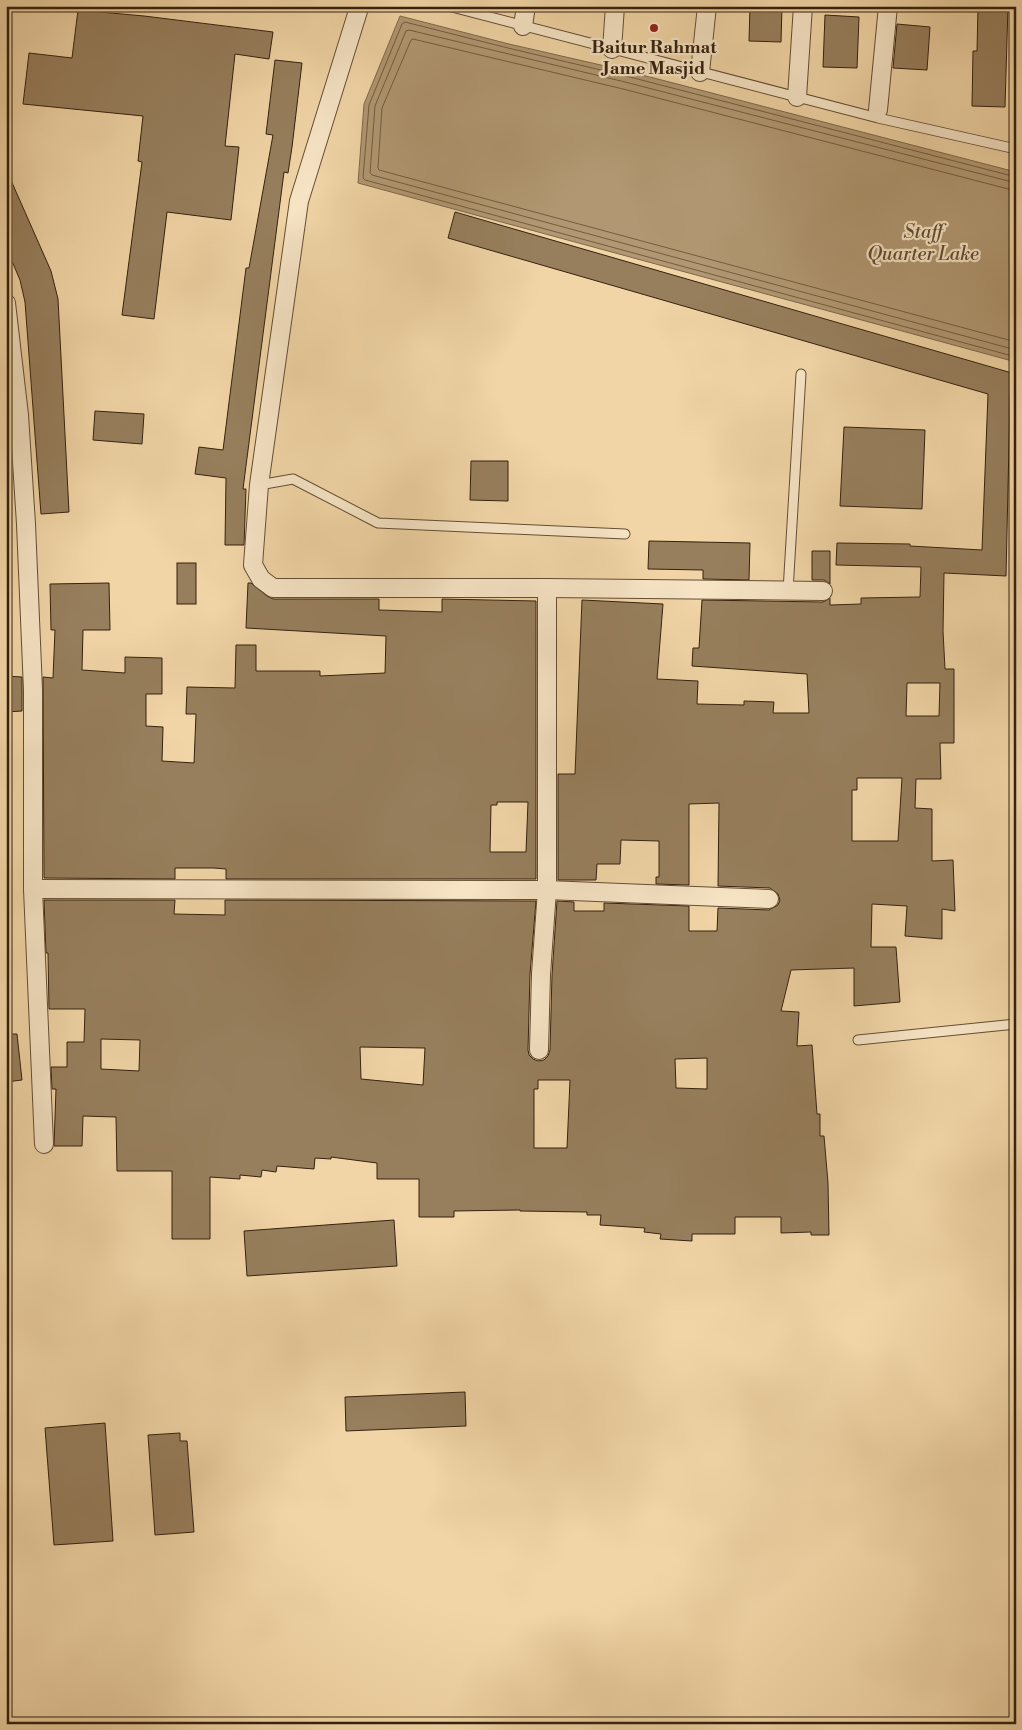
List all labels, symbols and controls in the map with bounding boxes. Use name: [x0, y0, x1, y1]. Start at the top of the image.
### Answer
marker: Baitur Rahmat Jame Masjid: [648, 22, 660, 34]
place label: Baitur Rahmat Jame Masjid: [591, 36, 717, 80]
water label: Staff Quarter Lake: [867, 220, 979, 266]

